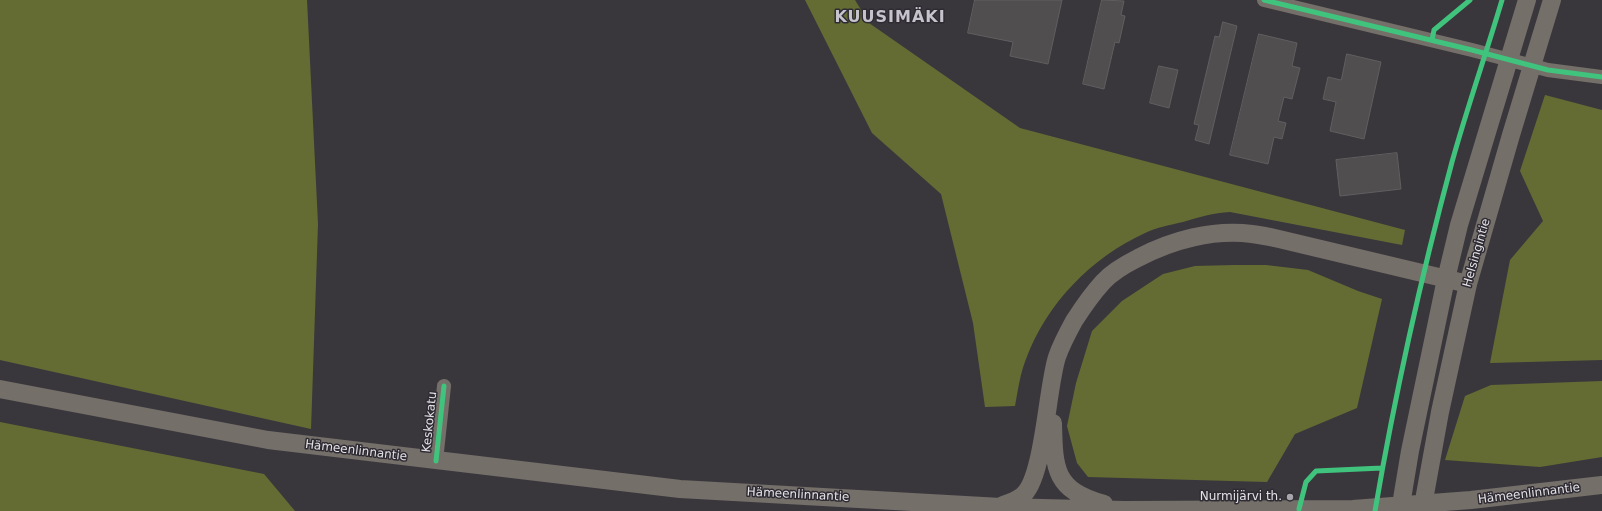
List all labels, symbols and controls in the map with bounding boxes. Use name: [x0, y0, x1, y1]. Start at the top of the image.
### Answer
district label: KUUSIMÄKI: [834, 8, 946, 28]
street label: Helsingintie: [1460, 217, 1494, 289]
street label: Keskokatu: [420, 391, 440, 453]
street label: Hämeenlinnantie: [304, 438, 408, 464]
street label: Hämeenlinnantie: [1477, 481, 1581, 507]
street label: Hämeenlinnantie: [746, 485, 850, 505]
place label: Nurmijärvi th.: [1200, 490, 1282, 504]
marker: Nurmijärvi th.: [1285, 492, 1295, 502]

